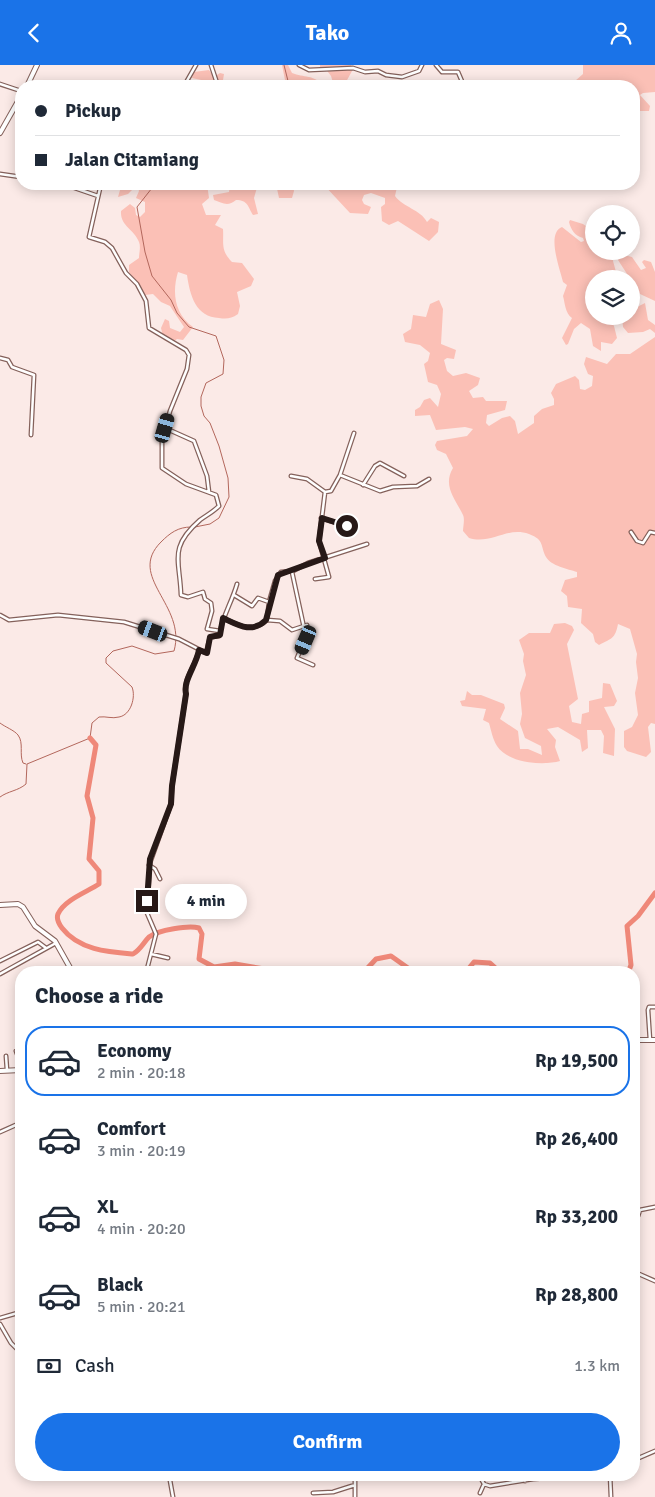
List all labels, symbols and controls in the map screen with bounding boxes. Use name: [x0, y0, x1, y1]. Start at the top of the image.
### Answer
icon: back: [20, 19, 48, 47]
text: Tako: [306, 19, 349, 46]
icon: person: [607, 19, 635, 47]
text: Pickup: [65, 99, 121, 123]
text: Jalan Citamiang: [65, 148, 199, 172]
map controls: [585, 205, 640, 325]
button: locate: [585, 205, 640, 260]
button: layers: [585, 270, 640, 325]
car: [153, 412, 176, 444]
route start: [336, 515, 358, 537]
car: [136, 619, 169, 643]
car: [293, 623, 318, 657]
callout: 4 min: [164, 883, 247, 919]
route end: [136, 890, 158, 912]
text: 4 min: [187, 891, 225, 911]
text: Choose a ride: [35, 982, 163, 1009]
icon: car: [37, 1039, 82, 1084]
text: Economy: [97, 1039, 171, 1063]
text: Rp 19,500: [535, 1049, 618, 1073]
text: 2 min · 20:18: [97, 1063, 186, 1083]
icon: car: [37, 1117, 82, 1162]
text: Comfort: [97, 1117, 166, 1141]
text: Rp 26,400: [535, 1127, 618, 1151]
text: 3 min · 20:19: [97, 1141, 186, 1161]
icon: car: [37, 1195, 82, 1240]
text: XL: [97, 1195, 119, 1219]
text: Rp 33,200: [535, 1205, 618, 1229]
text: 4 min · 20:20: [97, 1219, 186, 1239]
icon: car: [37, 1273, 82, 1318]
text: Black: [97, 1273, 143, 1297]
text: Rp 28,800: [535, 1283, 618, 1307]
text: 5 min · 20:21: [97, 1297, 186, 1317]
icon: cash: [35, 1352, 63, 1380]
text: Cash: [75, 1354, 115, 1378]
text: 1.3 km: [574, 1356, 620, 1376]
button: Confirm: [35, 1413, 620, 1471]

